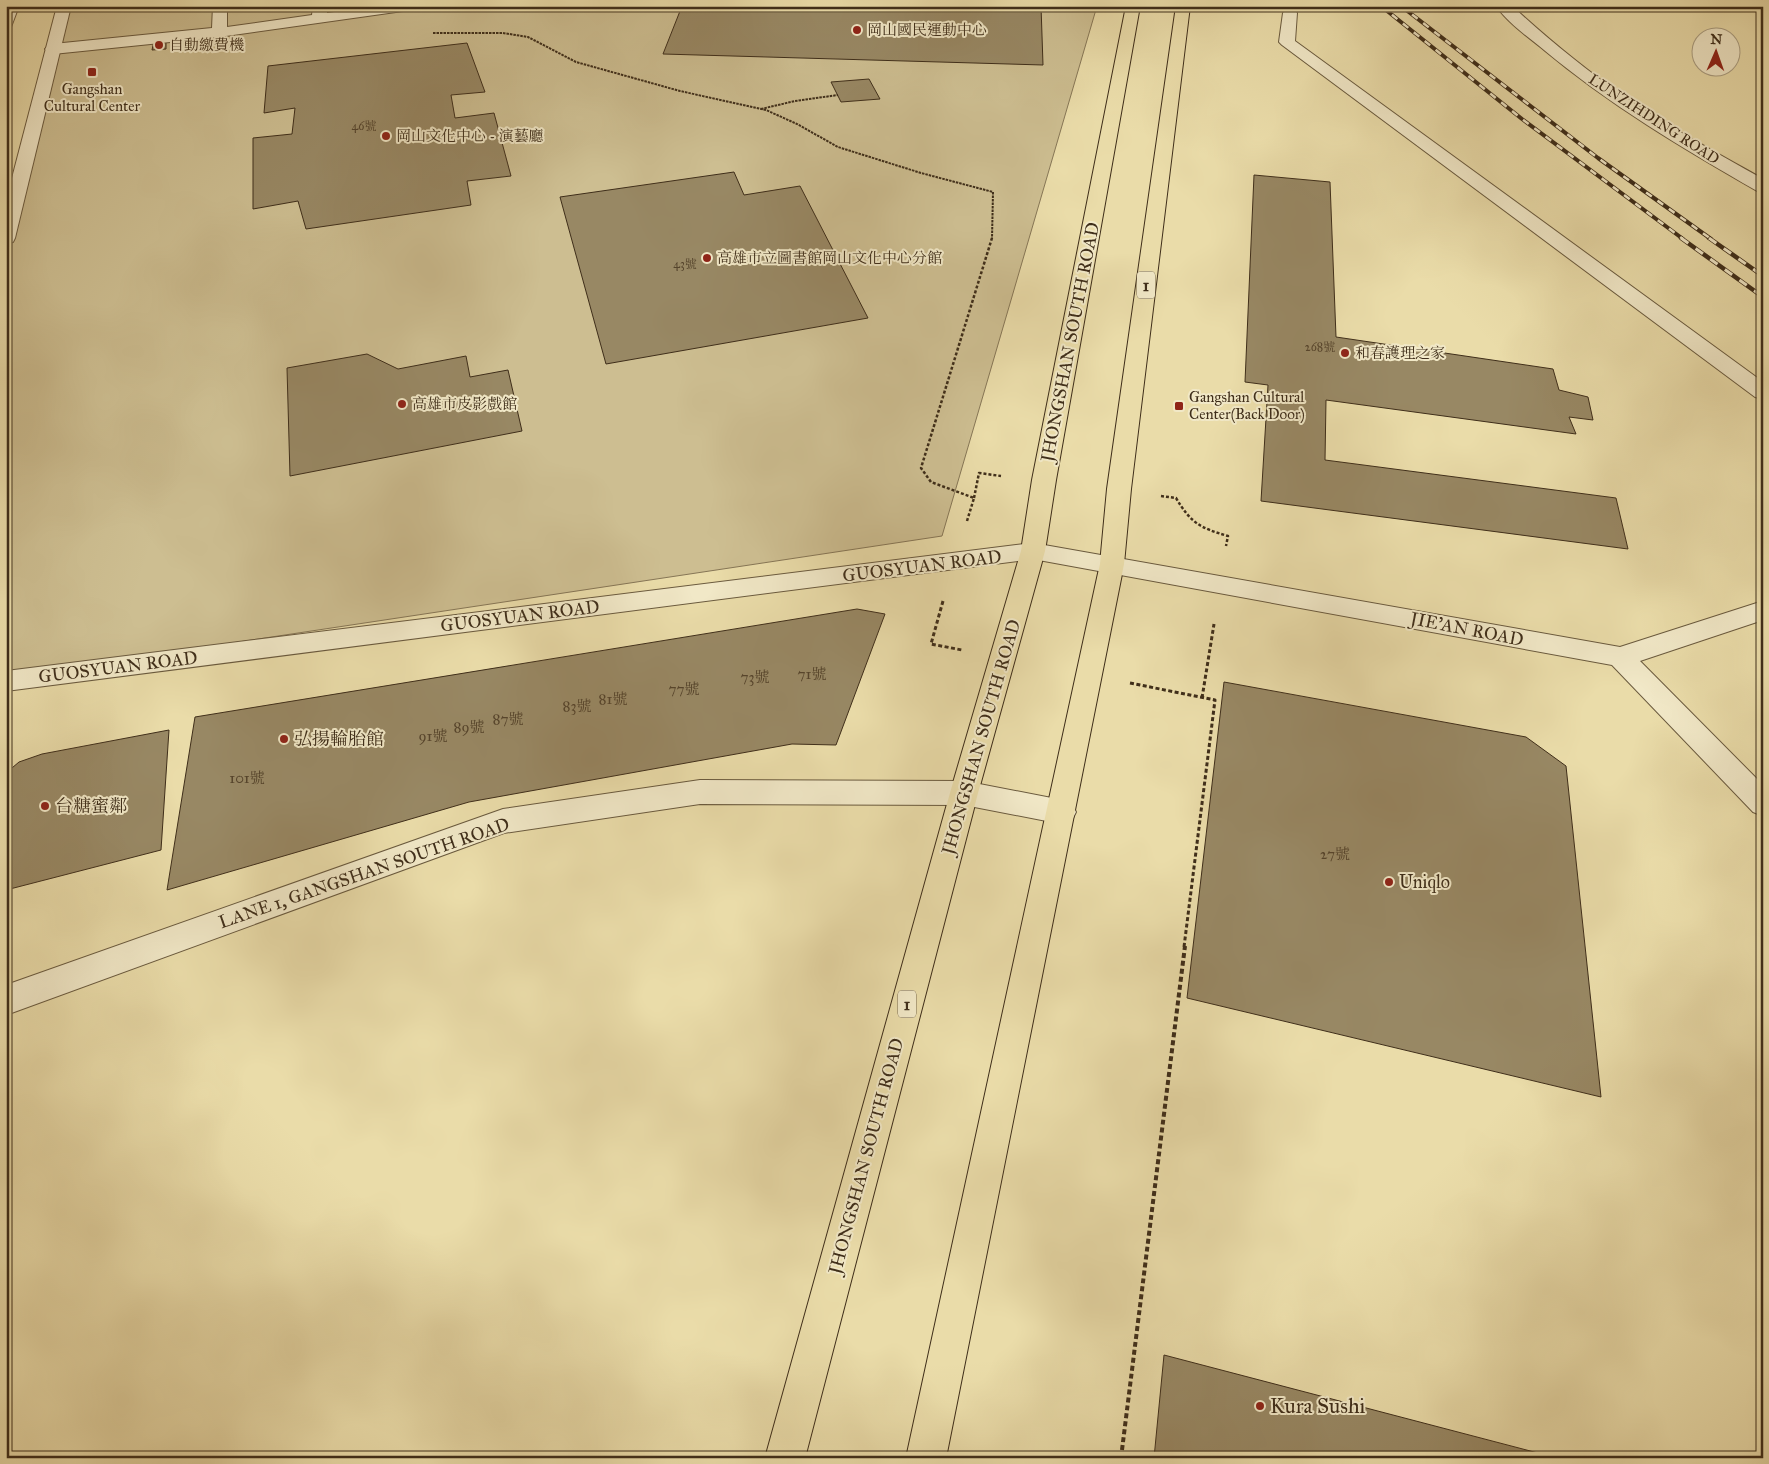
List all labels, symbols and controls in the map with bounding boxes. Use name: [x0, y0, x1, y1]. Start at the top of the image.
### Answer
place label: 岡山國民運動中心: [867, 21, 987, 39]
marker: 岡山國民運動中心: [851, 24, 863, 36]
north arrow: [1692, 28, 1742, 78]
text: N: [1710, 31, 1723, 48]
place label: 自動繳費機: [169, 36, 244, 54]
marker: 自動繳費機: [153, 39, 165, 51]
marker: Gangshan Cultural Center: [86, 66, 98, 78]
street label: LUNZIHDING ROAD: [1585, 70, 1723, 168]
place label: Gangshan Cultural Center: [44, 80, 141, 115]
house number: 46號: [352, 119, 376, 133]
place label: 岡山文化中心 - 演藝廳: [396, 127, 544, 145]
marker: 岡山文化中心 - 演藝廳: [380, 130, 392, 142]
street label: JHONGSHAN SOUTH ROAD: [1036, 220, 1105, 466]
place label: 高雄市立圖書館岡山文化中心分館: [717, 249, 942, 267]
marker: 高雄市立圖書館岡山文化中心分館: [701, 252, 713, 264]
house number: 43號: [673, 257, 697, 271]
road number: 1: [1137, 272, 1155, 298]
house number: 268號: [1305, 340, 1335, 354]
place label: 和春護理之家: [1355, 344, 1445, 362]
marker: 和春護理之家: [1339, 347, 1351, 359]
place label: Gangshan Cultural Center(Back Door): [1189, 388, 1305, 424]
place label: 高雄市皮影戲館: [412, 395, 517, 413]
marker: 高雄市皮影戲館: [396, 398, 408, 410]
marker: Gangshan Cultural Center(Back Door): [1173, 400, 1185, 412]
street label: GUOSYUAN ROAD: [841, 545, 1003, 587]
street label: GUOSYUAN ROAD: [439, 595, 601, 637]
street label: JIE'AN ROAD: [1406, 607, 1525, 652]
street label: JHONGSHAN SOUTH ROAD: [936, 617, 1026, 859]
street label: GUOSYUAN ROAD: [37, 646, 199, 688]
house number: 71號: [798, 665, 826, 683]
house number: 73號: [740, 668, 770, 686]
house number: 77號: [668, 680, 700, 698]
house number: 81號: [599, 690, 627, 708]
house number: 83號: [563, 697, 591, 715]
house number: 87號: [493, 710, 523, 728]
house number: 89號: [453, 718, 485, 736]
house number: 91號: [419, 727, 447, 745]
place label: 弘揚輪胎館: [294, 728, 384, 750]
marker: 弘揚輪胎館: [278, 733, 290, 745]
house number: 101號: [229, 769, 265, 787]
place label: 台糖蜜鄰: [55, 795, 127, 817]
marker: 台糖蜜鄰: [39, 800, 51, 812]
street label: LANE 1, GANGSHAN SOUTH ROAD: [216, 813, 512, 933]
house number: 27號: [1320, 845, 1350, 863]
place label: Uniqlo: [1399, 871, 1450, 894]
marker: Uniqlo: [1383, 876, 1395, 888]
road number: 1: [898, 991, 916, 1018]
street label: JHONGSHAN SOUTH ROAD: [823, 1036, 909, 1279]
place label: Kura Sushi: [1270, 1393, 1366, 1419]
marker: Kura Sushi: [1254, 1400, 1266, 1412]

